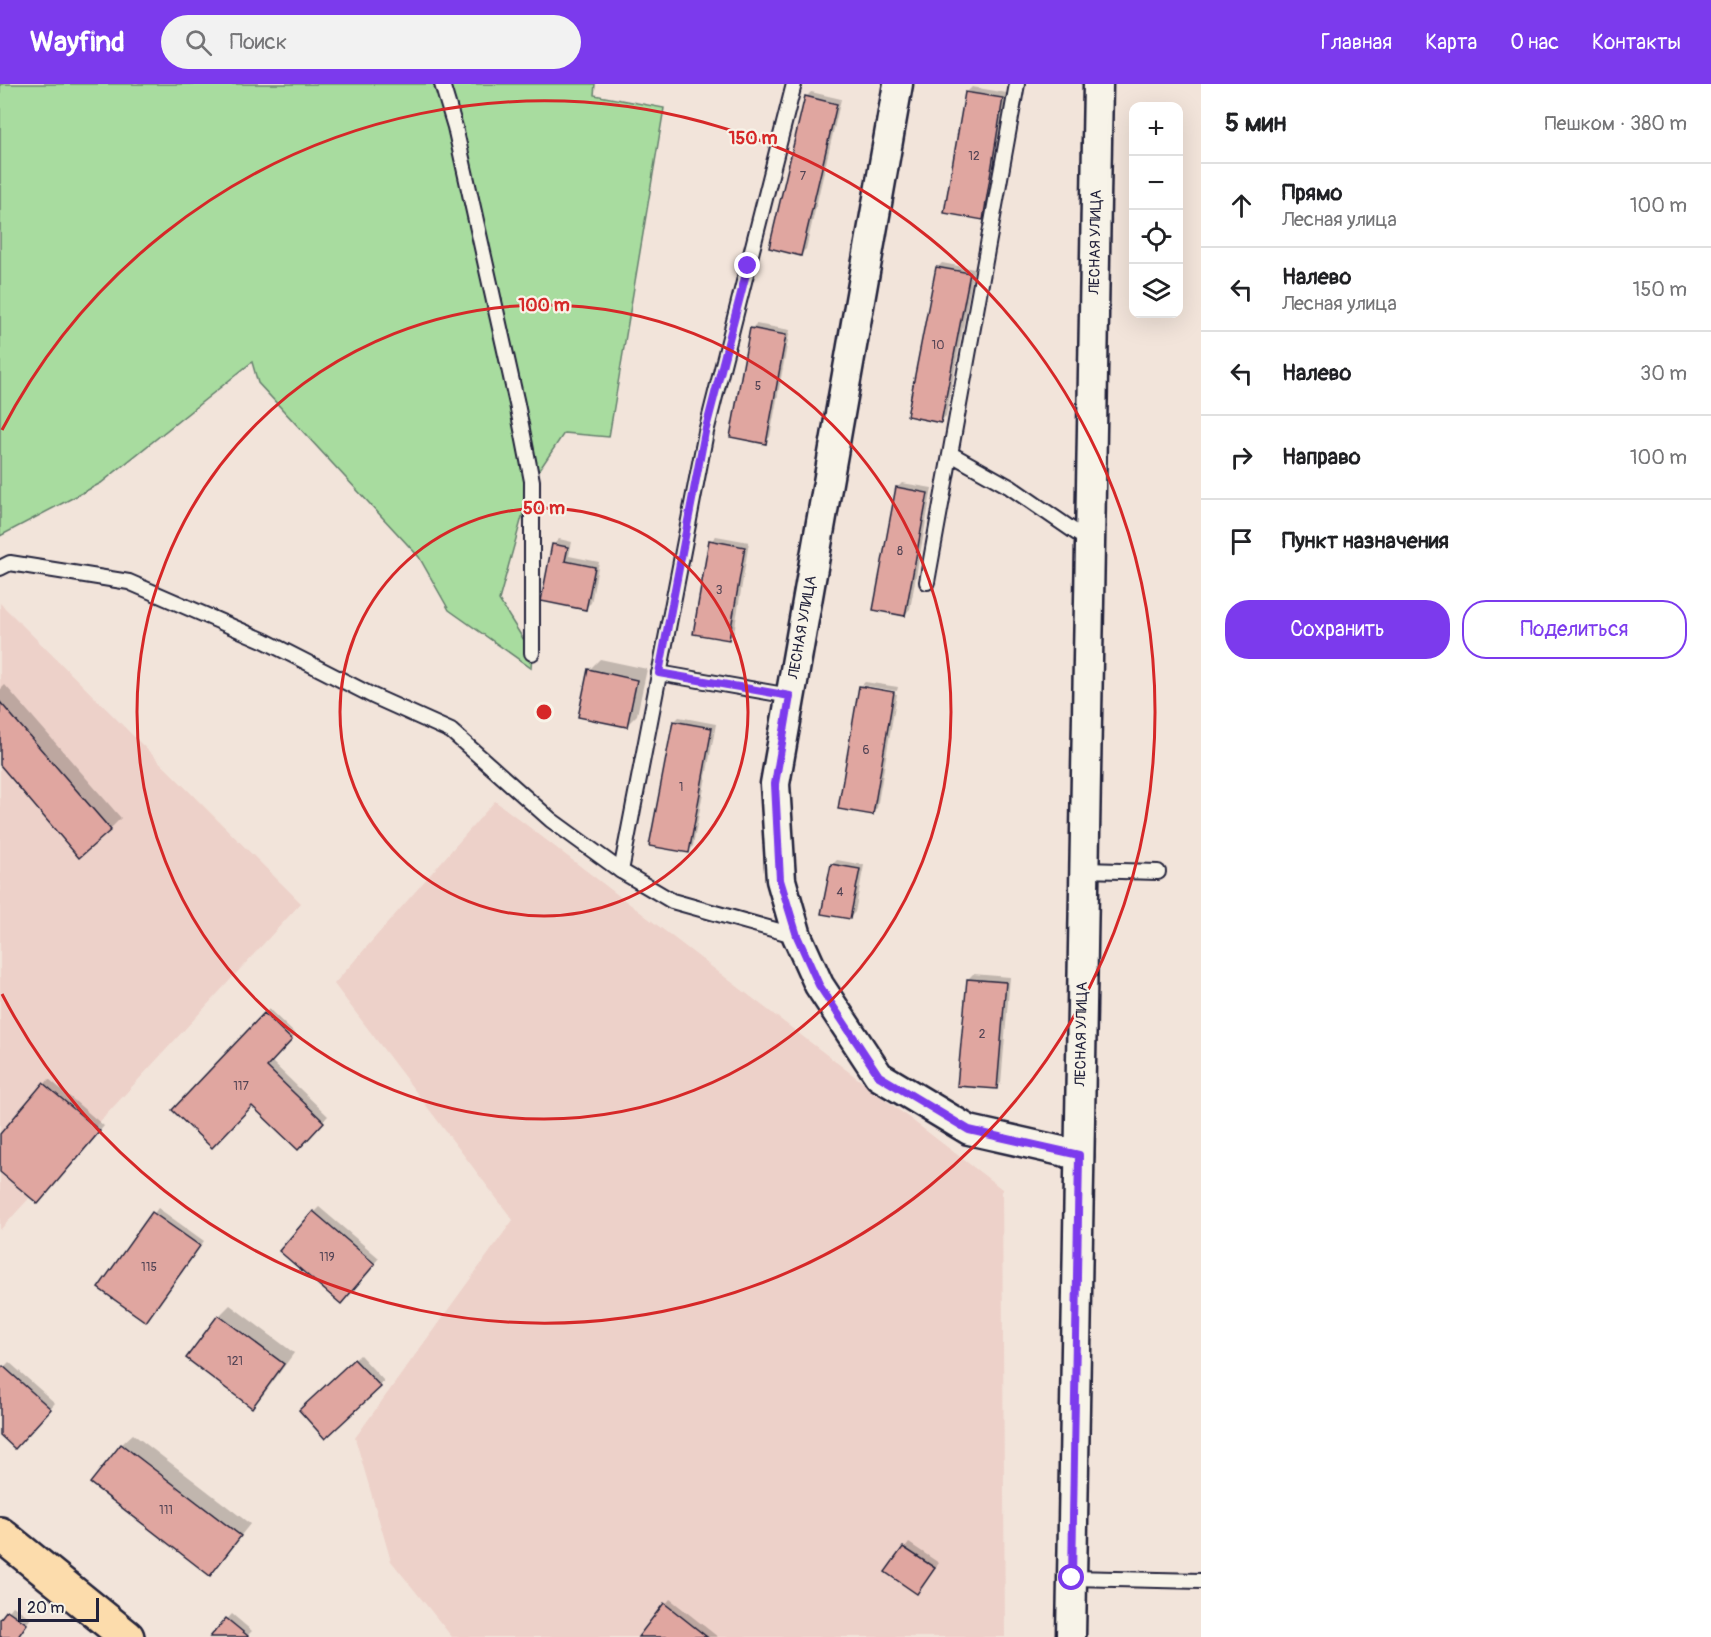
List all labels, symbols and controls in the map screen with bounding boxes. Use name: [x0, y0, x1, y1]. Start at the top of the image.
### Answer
search box: [161, 15, 581, 69]
text: Wayfind: [30, 25, 125, 60]
icon: search: [182, 26, 215, 59]
text: Поиск: [230, 28, 287, 56]
text: Главная: [1321, 29, 1392, 56]
text: Карта: [1425, 29, 1477, 56]
text: О нас: [1510, 29, 1559, 56]
text: Контакты: [1592, 29, 1681, 56]
map controls: [1129, 102, 1183, 318]
button: +: [1129, 102, 1183, 156]
text: 5 мин: [1225, 107, 1286, 139]
text: Пешком · 380 m: [1545, 111, 1687, 136]
text: 150 m: [729, 127, 778, 150]
house number: 12: [968, 149, 980, 164]
button: −: [1129, 156, 1183, 210]
house number: 7: [800, 169, 807, 184]
text: Прямо: [1282, 179, 1342, 207]
street label: ЛЕСНАЯ УЛИЦА: [1085, 189, 1106, 295]
icon: ahead: [1225, 189, 1258, 222]
text: 100 m: [1630, 193, 1687, 218]
text: Лесная улица: [1282, 207, 1397, 232]
button: locate: [1129, 210, 1183, 264]
route end: [734, 252, 760, 278]
text: Налево: [1282, 263, 1351, 291]
button: layers: [1129, 264, 1183, 318]
icon: left: [1225, 273, 1258, 306]
text: 150 m: [1633, 277, 1687, 302]
text: Лесная улица: [1282, 291, 1397, 316]
text: 100 m: [518, 294, 570, 317]
house number: 10: [932, 338, 944, 353]
icon: left: [1225, 357, 1258, 390]
text: Налево: [1282, 359, 1351, 387]
text: 30 m: [1640, 361, 1687, 386]
house number: 5: [755, 379, 761, 394]
icon: right: [1225, 441, 1258, 474]
text: Направо: [1282, 443, 1361, 471]
text: 100 m: [1630, 445, 1687, 470]
text: 50 m: [523, 497, 565, 520]
icon: arrive: [1225, 525, 1258, 558]
text: Пункт назначения: [1282, 527, 1449, 555]
house number: 8: [897, 544, 903, 559]
street label: ЛЕСНАЯ УЛИЦА: [784, 574, 821, 681]
house number: 3: [716, 583, 723, 598]
button: Сохранить: [1225, 600, 1450, 659]
button: Поделиться: [1462, 600, 1687, 659]
centre of rings: [534, 702, 554, 722]
house number: 6: [863, 743, 870, 758]
house number: 1: [679, 780, 683, 795]
house number: 4: [837, 885, 844, 900]
street label: ЛЕСНАЯ УЛИЦА: [1071, 981, 1092, 1087]
house number: 2: [979, 1027, 986, 1042]
house number: 117: [233, 1079, 250, 1094]
house number: 119: [319, 1250, 335, 1265]
house number: 115: [141, 1260, 157, 1275]
house number: 121: [227, 1354, 243, 1369]
house number: 111: [159, 1503, 173, 1518]
route start: [1058, 1564, 1084, 1590]
scale bar: [18, 1595, 99, 1622]
text: 20 m: [27, 1598, 65, 1618]

